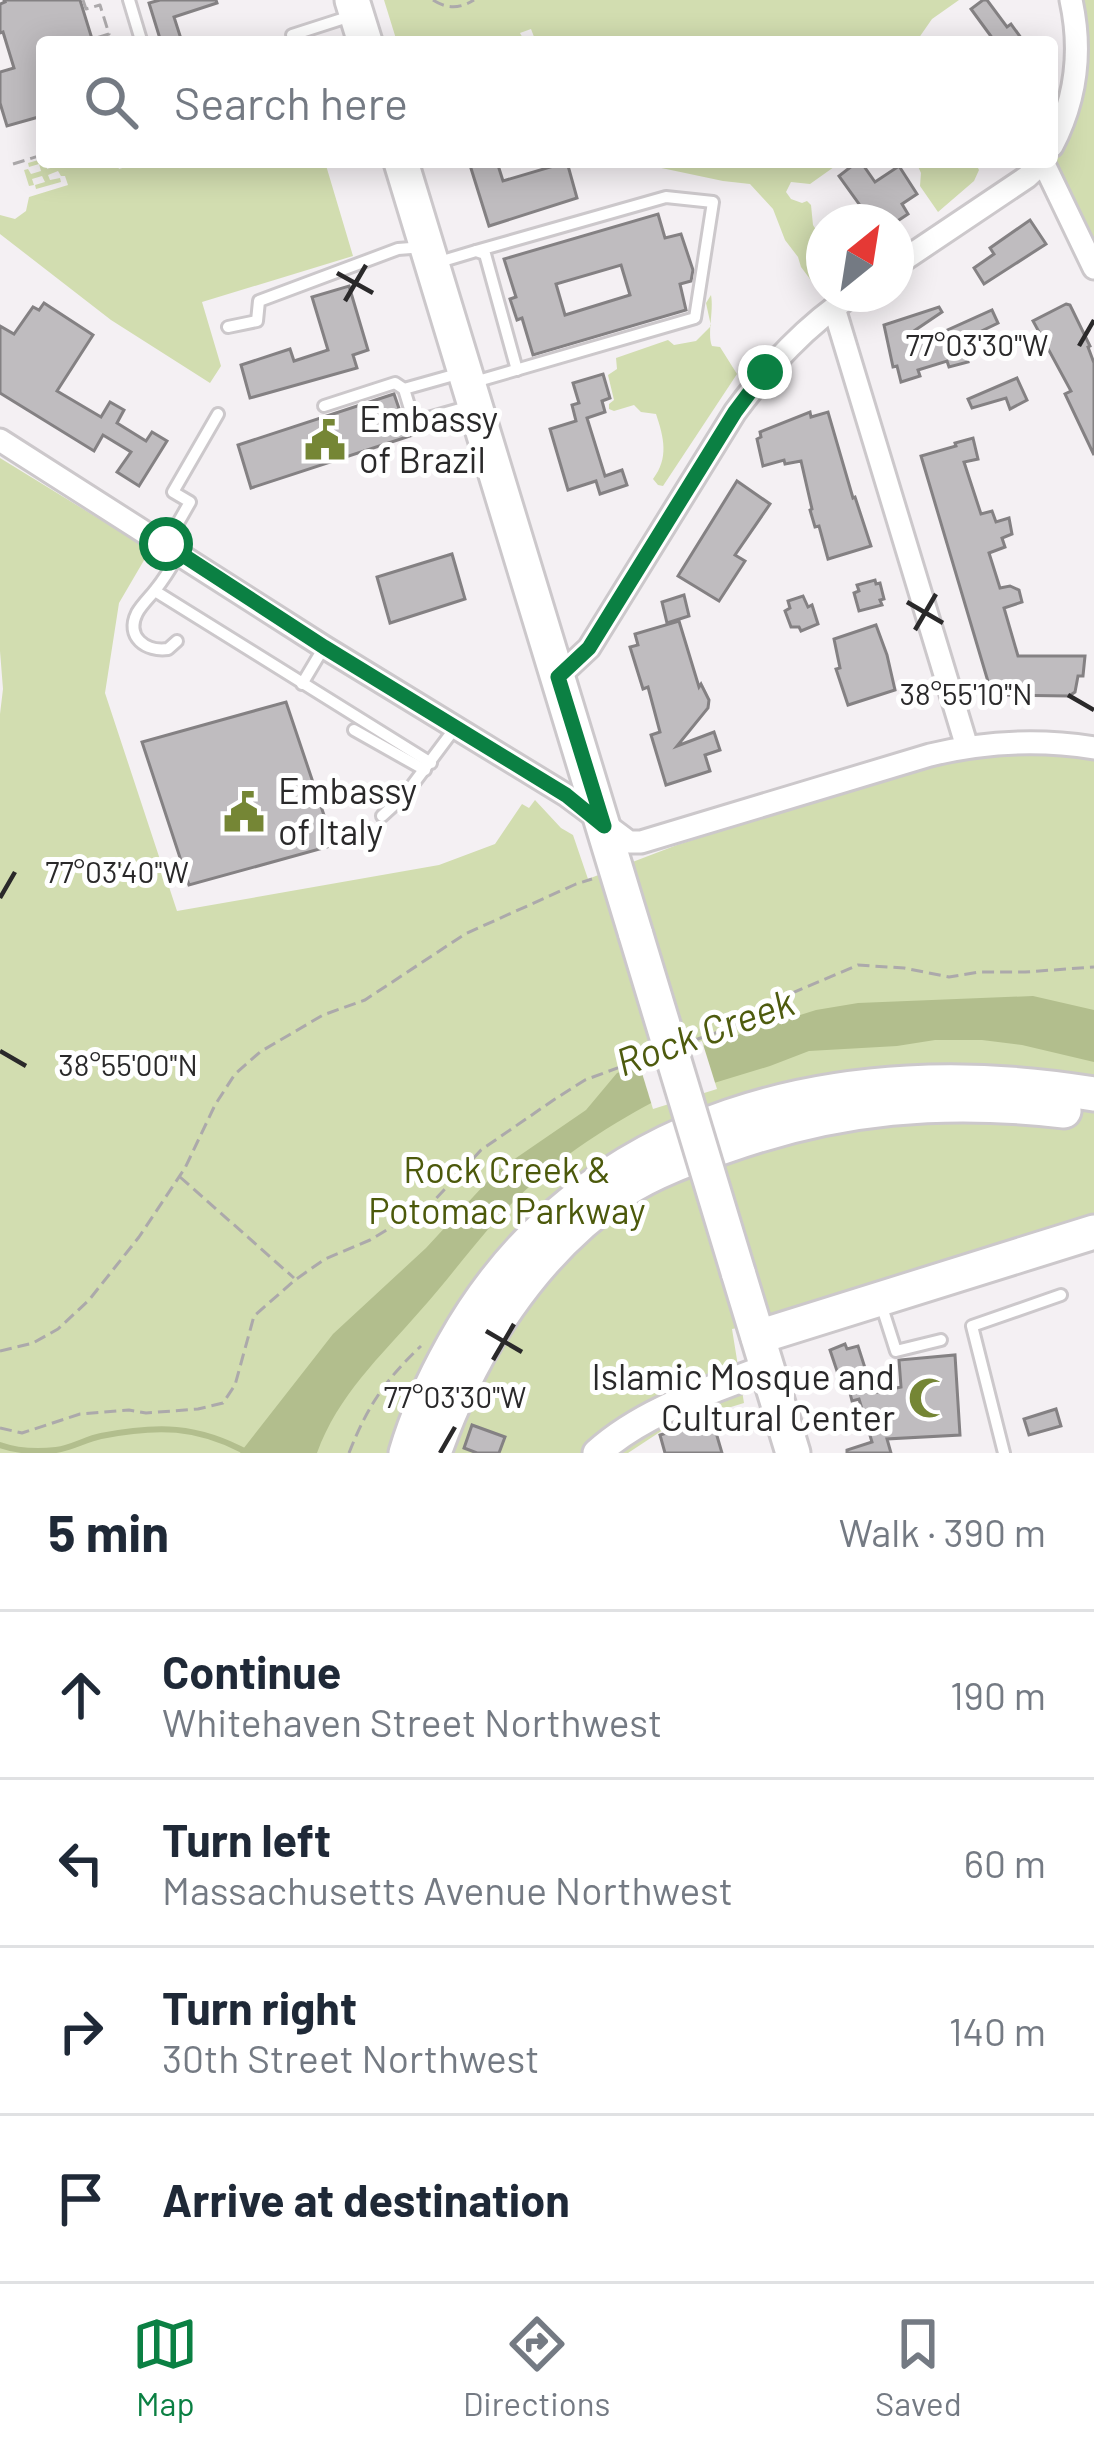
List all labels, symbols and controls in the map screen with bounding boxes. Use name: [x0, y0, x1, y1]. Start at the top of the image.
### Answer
search box: [36, 36, 1058, 168]
icon: search: [78, 69, 144, 135]
text: Search here: [174, 75, 408, 129]
north arrow: [806, 204, 914, 312]
text: 77°03'30"W: [906, 326, 1048, 362]
route end: [738, 345, 792, 399]
place label: Embassy of Brazil: [359, 396, 498, 480]
public building icon: Embassy of Brazil: [302, 417, 348, 463]
route start: [139, 517, 193, 571]
text: 38°55'10"N: [900, 675, 1032, 711]
place label: Embassy of Italy: [278, 768, 417, 852]
public building icon: Embassy of Italy: [221, 789, 267, 835]
text: 77°03'40"W: [45, 853, 189, 889]
water label: Rock Creek: [609, 977, 800, 1084]
text: 38°55'00"N: [58, 1046, 198, 1082]
park label: Rock Creek & Potomac Parkway: [368, 1147, 646, 1231]
place label: Islamic Mosque and Cultural Center: [591, 1354, 895, 1438]
mosque icon: Islamic Mosque and Cultural Center: [906, 1375, 952, 1421]
text: 77°03'30"W: [384, 1378, 526, 1414]
text: 5 min: [48, 1501, 169, 1562]
text: Walk · 390 m: [839, 1508, 1046, 1555]
text: Continue: [162, 1644, 341, 1698]
icon: ahead: [48, 1662, 114, 1728]
text: 190 m: [950, 1671, 1046, 1718]
text: Whitehaven Street Northwest: [162, 1698, 662, 1745]
text: Turn left: [162, 1812, 331, 1866]
icon: left: [48, 1830, 114, 1896]
text: 60 m: [964, 1839, 1046, 1886]
text: Massachusetts Avenue Northwest: [162, 1866, 733, 1913]
text: Turn right: [162, 1980, 357, 2034]
icon: right: [48, 1998, 114, 2064]
text: 140 m: [949, 2007, 1046, 2054]
text: 30th Street Northwest: [162, 2034, 539, 2081]
icon: arrive: [48, 2166, 114, 2232]
text: Arrive at destination: [162, 2172, 570, 2226]
tab: Map: [132, 2311, 198, 2423]
tab: Directions: [463, 2311, 610, 2423]
tab: Saved: [875, 2311, 962, 2423]

